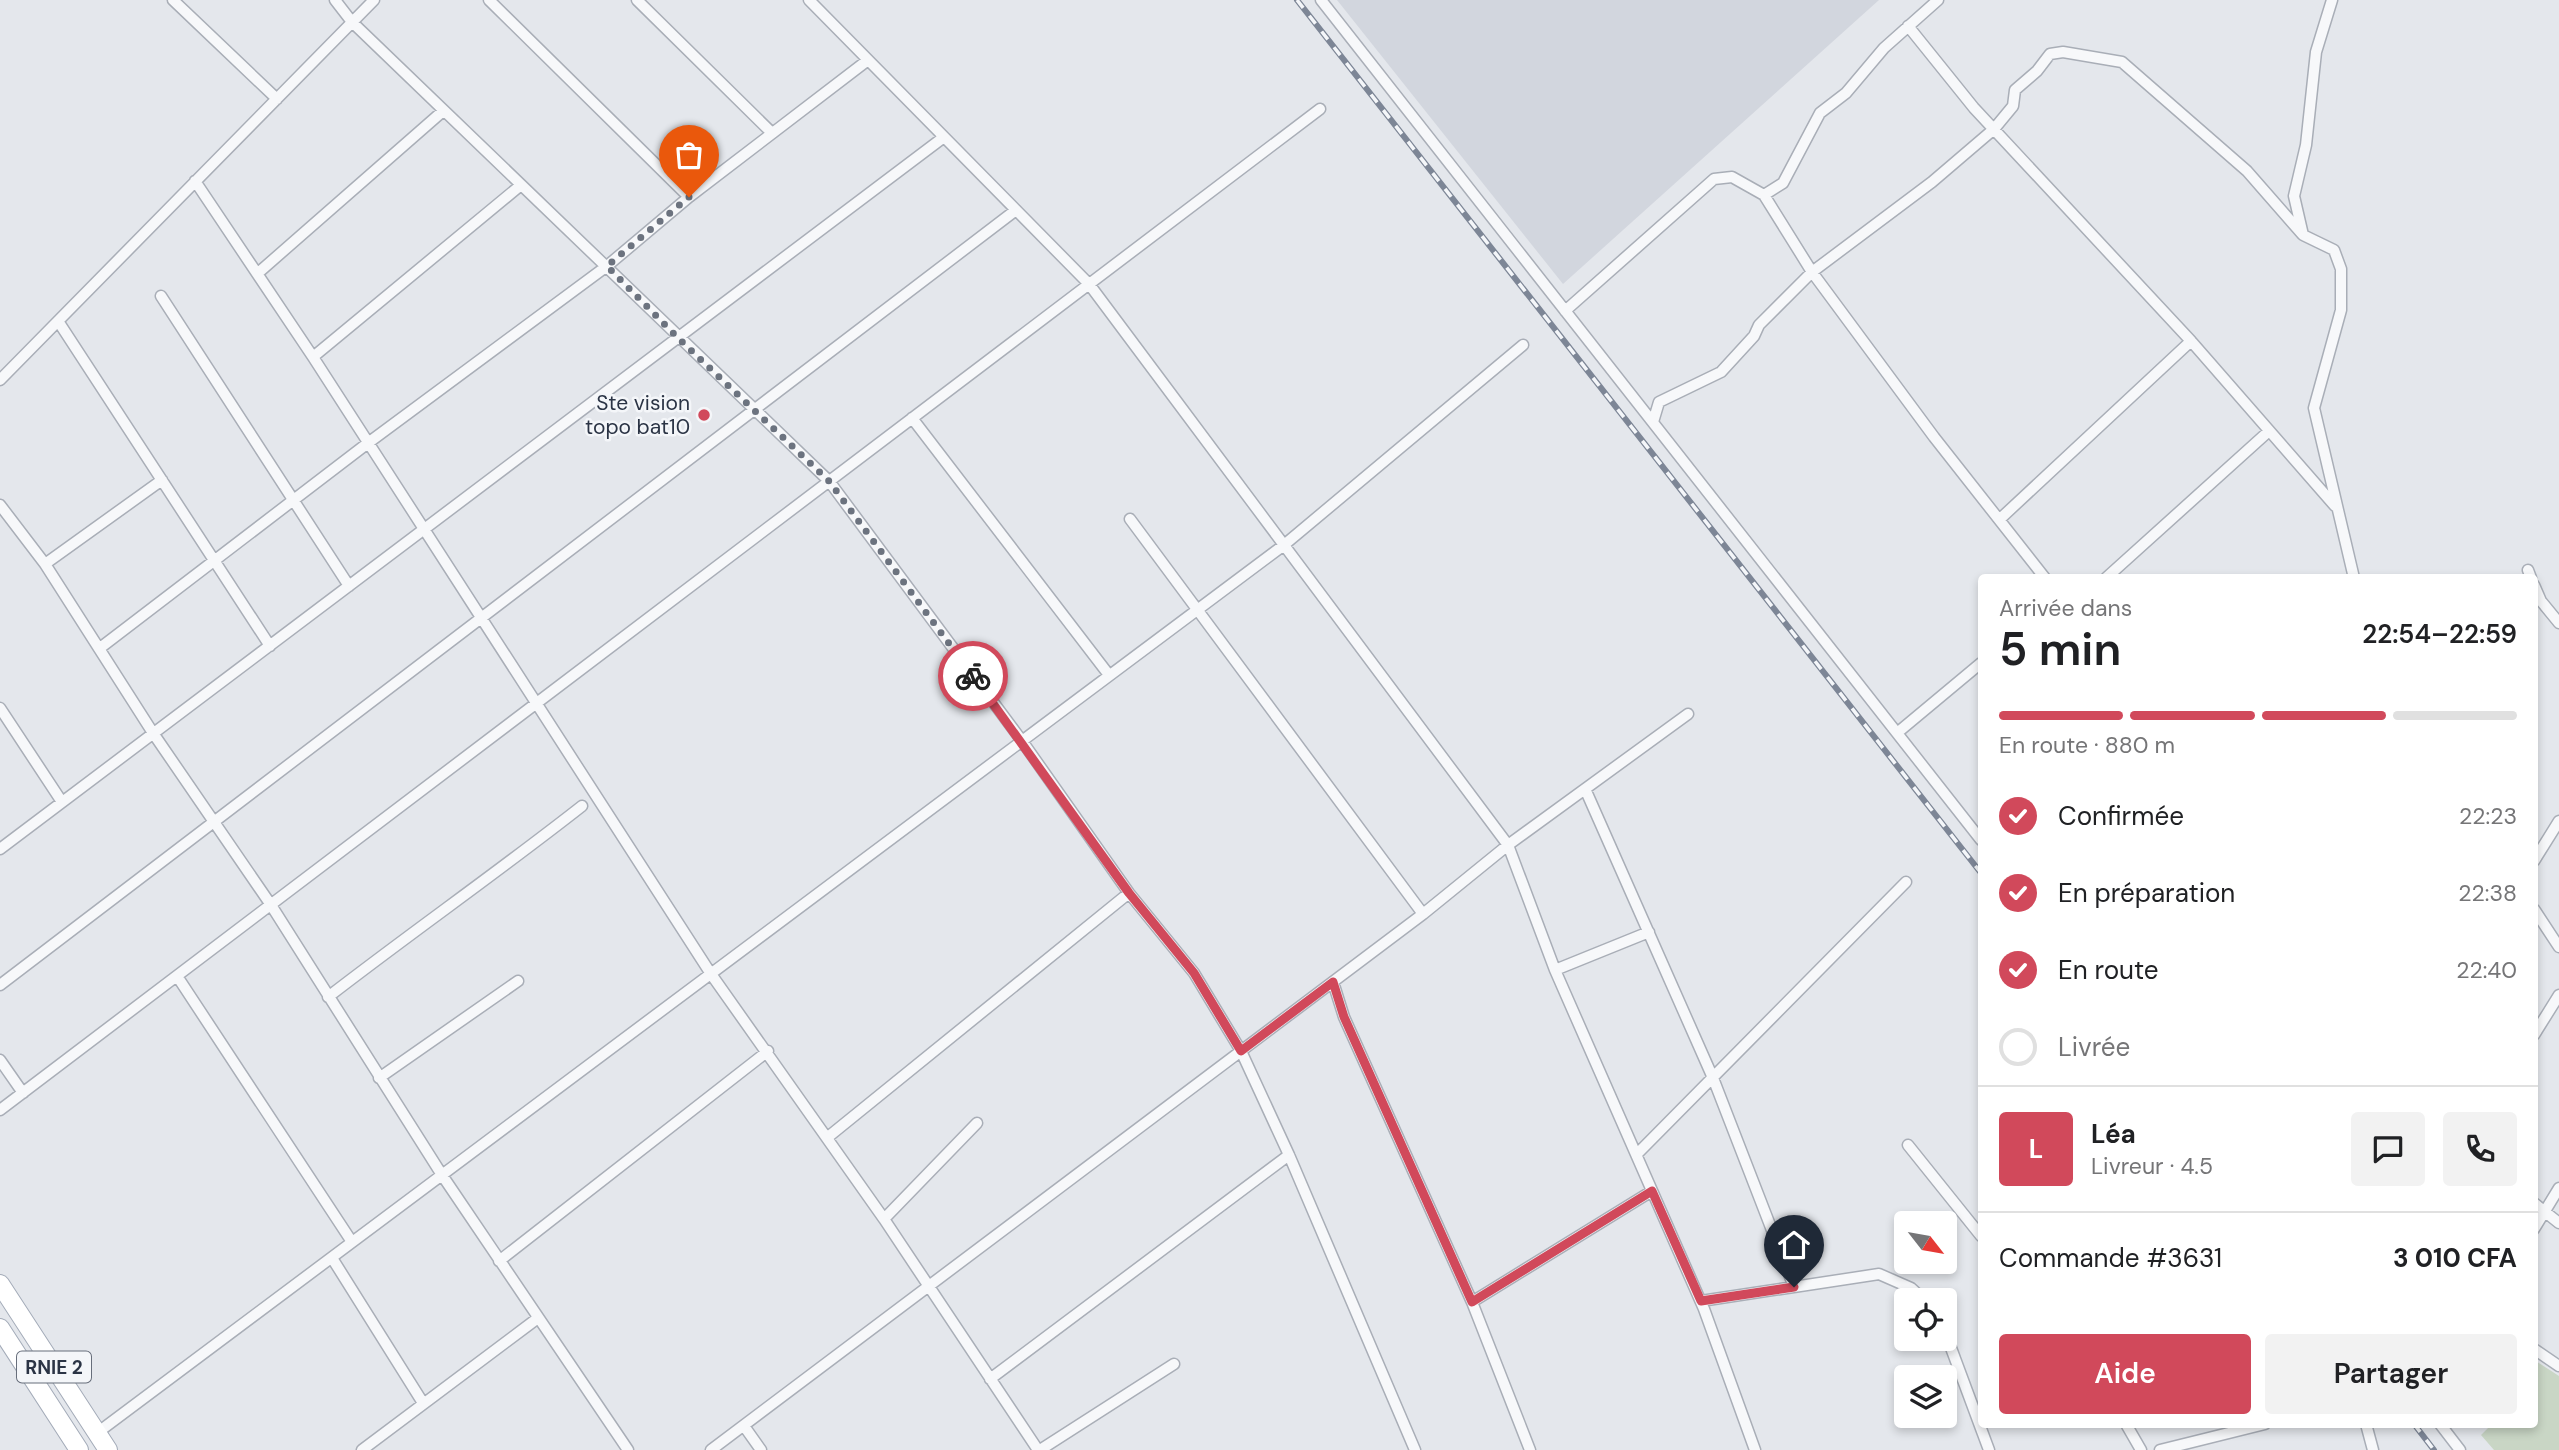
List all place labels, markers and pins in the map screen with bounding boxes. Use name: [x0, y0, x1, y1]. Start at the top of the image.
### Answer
pin: [659, 125, 719, 197]
place label: Ste vision topo bat10: [585, 389, 690, 441]
marker: Ste vision topo bat10: [696, 407, 712, 423]
pin: [1764, 1215, 1824, 1287]

